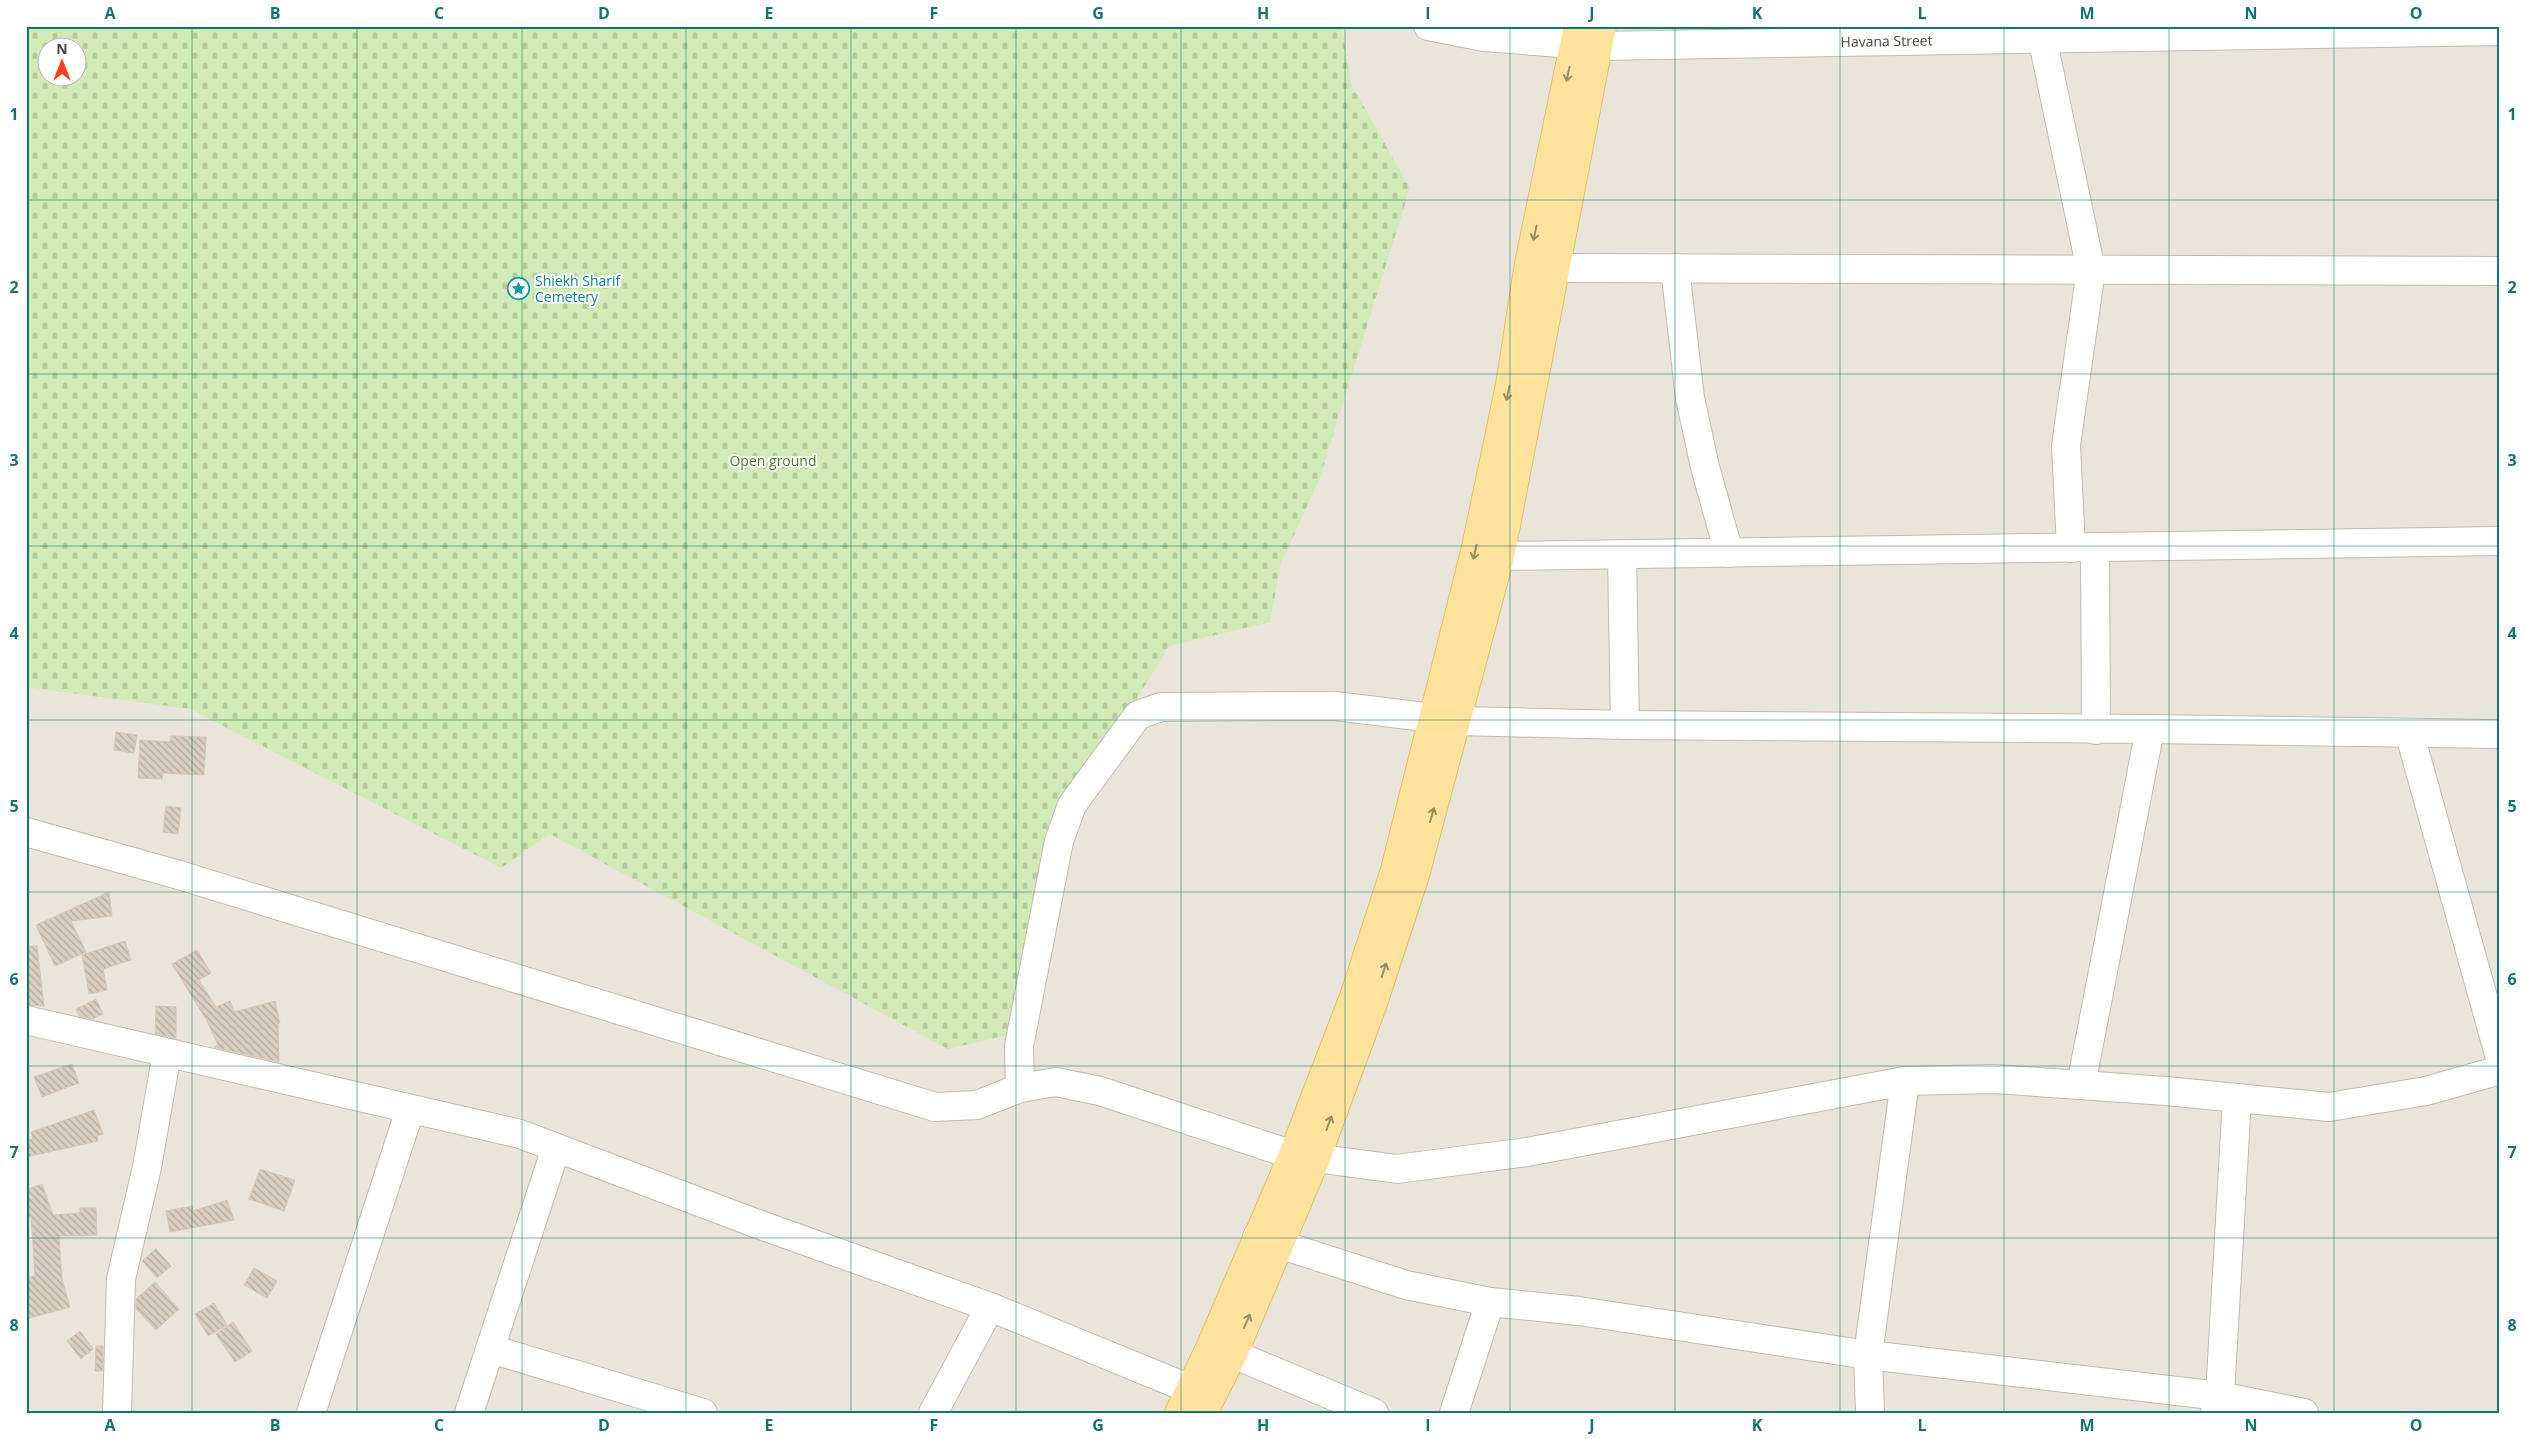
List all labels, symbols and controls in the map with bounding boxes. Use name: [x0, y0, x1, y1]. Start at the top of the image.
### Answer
text: A: [104, 2, 116, 24]
text: B: [270, 2, 280, 24]
text: C: [434, 2, 444, 24]
text: D: [598, 2, 610, 24]
text: E: [765, 2, 774, 24]
text: F: [930, 2, 938, 24]
text: G: [1092, 2, 1104, 24]
text: H: [1257, 2, 1269, 24]
text: I: [1425, 2, 1431, 24]
text: J: [1587, 2, 1595, 24]
text: K: [1752, 2, 1763, 24]
text: L: [1917, 2, 1927, 24]
text: M: [2079, 2, 2095, 24]
text: N: [2244, 2, 2258, 24]
text: O: [2410, 2, 2422, 24]
street label: Havana Street: [1840, 30, 1933, 51]
north arrow: [38, 38, 88, 88]
text: N: [56, 39, 68, 58]
one-way arrow: [1563, 66, 1572, 82]
text: 1: [9, 103, 19, 125]
text: 1: [2507, 103, 2517, 125]
one-way arrow: [1530, 225, 1540, 241]
place label: Shiekh Sharif Cemetery: [535, 271, 622, 306]
text: 2: [9, 276, 19, 298]
text: 2: [2507, 276, 2517, 298]
place icon: Shiekh Sharif Cemetery: [507, 277, 531, 301]
one-way arrow: [1503, 385, 1512, 401]
text: 3: [9, 449, 19, 471]
text: 3: [2507, 449, 2517, 471]
park label: Open ground: [729, 451, 817, 470]
one-way arrow: [1470, 544, 1479, 560]
text: 4: [9, 622, 19, 644]
text: 4: [2507, 622, 2517, 644]
text: 5: [9, 795, 19, 817]
text: 5: [2507, 795, 2517, 817]
one-way arrow: [1427, 807, 1437, 823]
one-way arrow: [1380, 963, 1389, 978]
text: 6: [9, 968, 19, 990]
text: 6: [2507, 968, 2517, 990]
one-way arrow: [1325, 1116, 1334, 1131]
text: 7: [9, 1141, 19, 1163]
text: 7: [2507, 1141, 2517, 1163]
text: 8: [9, 1314, 19, 1336]
one-way arrow: [1242, 1314, 1252, 1329]
text: 8: [2507, 1314, 2517, 1336]
text: A: [104, 1414, 116, 1436]
text: B: [270, 1414, 280, 1436]
text: C: [434, 1414, 444, 1436]
text: D: [598, 1414, 610, 1436]
text: E: [765, 1414, 774, 1436]
text: F: [930, 1414, 938, 1436]
text: G: [1092, 1414, 1104, 1436]
text: H: [1257, 1414, 1269, 1436]
text: I: [1425, 1414, 1431, 1436]
text: J: [1587, 1414, 1595, 1436]
text: K: [1752, 1414, 1763, 1436]
text: L: [1917, 1414, 1927, 1436]
text: M: [2079, 1414, 2095, 1436]
text: N: [2244, 1414, 2258, 1436]
text: O: [2410, 1414, 2422, 1436]

